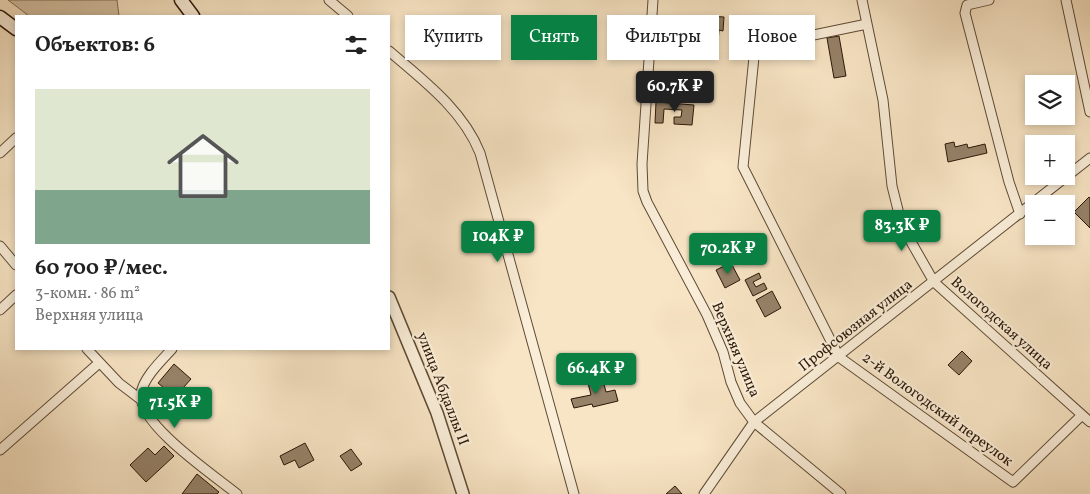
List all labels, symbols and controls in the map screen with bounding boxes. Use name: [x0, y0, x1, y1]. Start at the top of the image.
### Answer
chip: Купить: [405, 15, 501, 60]
chip: Снять: [511, 15, 597, 60]
chip: Фильтры: [607, 15, 719, 60]
chip: Новое: [729, 15, 815, 60]
text: Объектов: 6: [35, 31, 155, 60]
icon: filters: [342, 31, 370, 59]
pin: 60.7K ₽: [629, 70, 721, 113]
map controls: [1025, 75, 1075, 245]
button: layers: [1025, 75, 1075, 125]
text: 60.7K ₽: [647, 76, 703, 98]
icon: home: [158, 121, 248, 211]
button: +: [1025, 135, 1075, 185]
button: −: [1025, 195, 1075, 245]
pin: 83.3K ₽: [856, 210, 948, 252]
text: 83.3K ₽: [874, 215, 930, 237]
pin: 104K ₽: [457, 220, 539, 263]
text: 104K ₽: [472, 226, 524, 248]
pin: 70.2K ₽: [682, 232, 774, 275]
text: 70.2K ₽: [700, 238, 756, 260]
text: 60 700 ₽/мес.: [35, 254, 168, 283]
street label: Вологодская улица: [945, 272, 1057, 376]
street label: Профсоюзная улица: [795, 275, 917, 377]
text: 3-комн. · 86 m²: [35, 283, 140, 305]
street label: Верхняя улица: [705, 299, 765, 401]
text: Верхняя улица: [35, 305, 143, 327]
street label: улица Абдаллы II: [411, 329, 473, 449]
street label: 2-й Вологодский переулок: [857, 348, 1017, 472]
pin: 66.4K ₽: [550, 352, 642, 395]
text: 66.4K ₽: [567, 358, 625, 380]
pin: 71.5K ₽: [129, 386, 221, 429]
text: 71.5K ₽: [149, 392, 201, 414]

